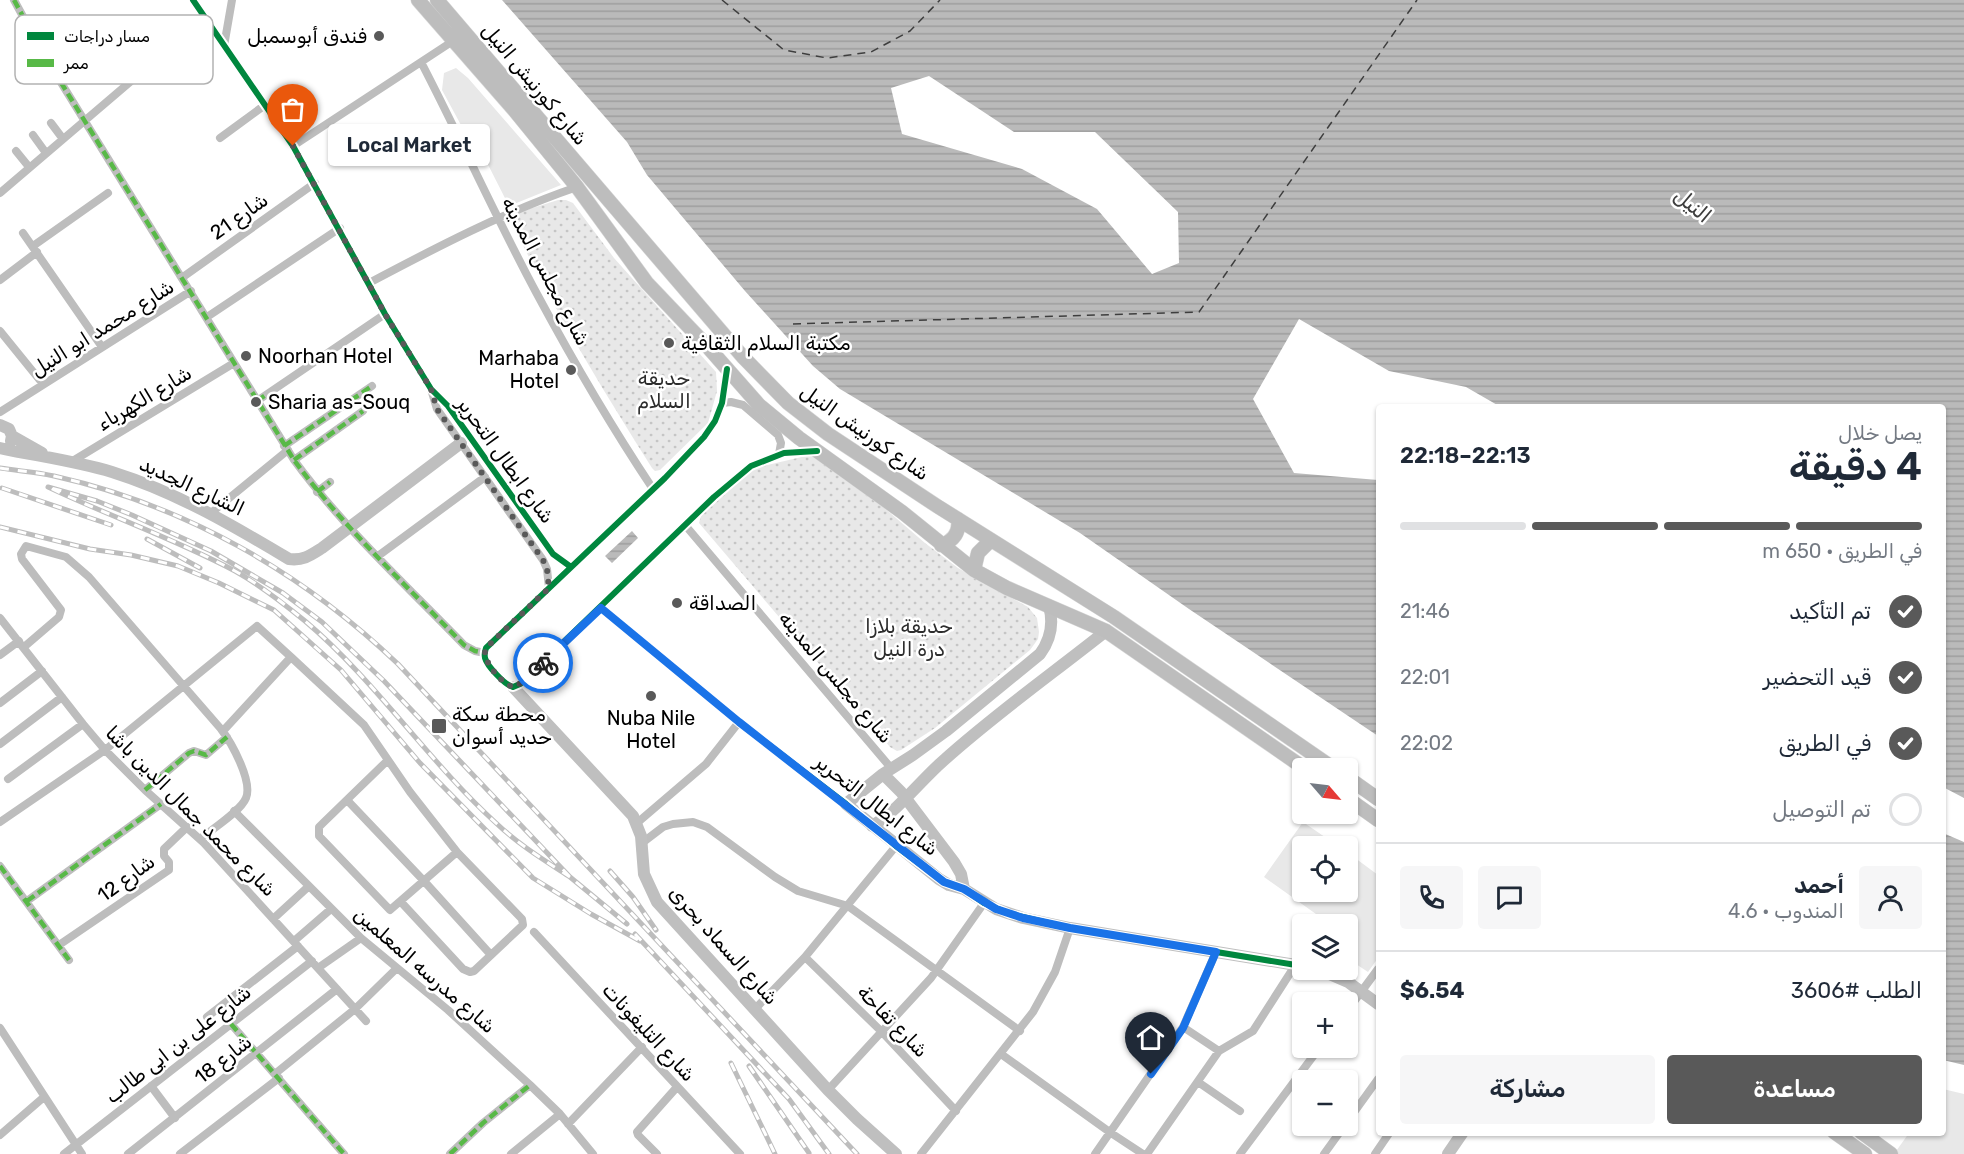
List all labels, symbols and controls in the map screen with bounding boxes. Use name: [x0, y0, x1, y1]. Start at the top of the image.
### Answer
legend: [15, 15, 213, 84]
street label: شارع كورنيش النيل: [475, 18, 593, 151]
place label: فندق أبوسمبل: [247, 24, 367, 48]
text: مسار دراجات: [64, 27, 150, 47]
marker: فندق أبوسمبل: [372, 29, 386, 43]
text: ممر: [63, 54, 89, 74]
pin: [267, 84, 318, 146]
icon: bag: [276, 93, 309, 126]
callout: Local Market: [329, 125, 491, 167]
text: Local Market: [347, 133, 471, 157]
water label: النيل: [1669, 182, 1717, 228]
street label: شارع 21: [205, 188, 274, 246]
street label: شارع مجلس المدينه: [495, 193, 595, 350]
street label: شارع محمد ابو النيل: [26, 274, 179, 384]
place label: مكتبة السلام الثقافية: [681, 331, 851, 357]
marker: مكتبة السلام الثقافية: [662, 336, 676, 350]
place label: Noorhan Hotel: [258, 344, 392, 368]
place label: Marhaba Hotel: [478, 346, 559, 393]
marker: Noorhan Hotel: [239, 349, 253, 363]
street label: شارع الكهرباء: [92, 360, 197, 437]
marker: Marhaba Hotel: [564, 363, 578, 377]
park label: حديقة السلام: [637, 366, 691, 415]
street label: شارع كورنيش النيل: [795, 379, 934, 487]
place label: Sharia as-Souq: [268, 390, 410, 414]
street label: شارع ابطال التحرير: [450, 391, 560, 529]
marker: Sharia as-Souq: [249, 395, 263, 409]
text: يصل خلال: [1838, 421, 1922, 445]
text: 22:13–22:18: [1400, 442, 1531, 469]
text: 4 دقيقة: [1789, 444, 1922, 490]
street label: الشارع الجديد: [135, 451, 248, 523]
text: في الطريق · 650 m: [1762, 539, 1922, 563]
place label: الصداقة: [689, 591, 756, 615]
icon: check: [1889, 595, 1922, 628]
marker: الصداقة: [670, 596, 684, 610]
text: تم التأكيد: [1789, 598, 1871, 625]
text: 21:46: [1400, 599, 1450, 623]
street label: شارع مجلس المدينه: [772, 606, 898, 749]
park label: حديقة بلازا درة النيل: [865, 614, 953, 661]
courier: [513, 633, 573, 693]
icon: bike: [527, 647, 560, 680]
icon: check: [1889, 661, 1922, 694]
text: قيد التحضير: [1763, 664, 1871, 691]
text: 22:01: [1400, 665, 1450, 689]
marker: Nuba Nile Hotel: [644, 689, 658, 703]
place label: محطة سكة حديد أسوان: [452, 702, 552, 749]
place label: Nuba Nile Hotel: [607, 706, 695, 753]
marker: محطة سكة حديد أسوان: [430, 717, 448, 735]
street label: شارع محمد جمال الدين باشا: [99, 721, 281, 903]
icon: check: [1889, 727, 1922, 760]
text: في الطريق: [1779, 730, 1871, 757]
text: 22:02: [1400, 731, 1453, 755]
street label: شارع ابطال التحرير: [808, 749, 943, 862]
north arrow: [1292, 758, 1358, 824]
map controls: [1292, 758, 1358, 1136]
text: تم التوصيل: [1772, 796, 1871, 823]
button: locate: [1292, 836, 1358, 902]
street label: شارع 12: [93, 849, 161, 908]
button: phone: [1400, 866, 1463, 929]
button: chat: [1478, 866, 1541, 929]
button: person: [1859, 866, 1922, 929]
text: أحمد: [1794, 872, 1844, 899]
street label: شارع السماد بحرى: [663, 881, 784, 1011]
text: المندوب · 4.6: [1728, 899, 1844, 923]
street label: شارع مدرسه المعلمين: [348, 902, 501, 1040]
button: layers: [1292, 914, 1358, 980]
text: $6.54: [1400, 977, 1465, 1004]
text: الطلب #3606: [1791, 977, 1922, 1004]
street label: شارع التليفونات: [596, 978, 701, 1088]
street label: شارع على بن ابى طالب: [100, 980, 257, 1110]
street label: شارع تفاحة: [851, 980, 933, 1064]
button: +: [1292, 992, 1358, 1058]
pin: [1125, 1012, 1176, 1074]
icon: home: [1134, 1021, 1167, 1054]
street label: شارع 18: [190, 1029, 258, 1090]
button: مشاركة: [1400, 1055, 1655, 1124]
button: مساعدة: [1667, 1055, 1922, 1124]
button: −: [1292, 1070, 1358, 1136]

